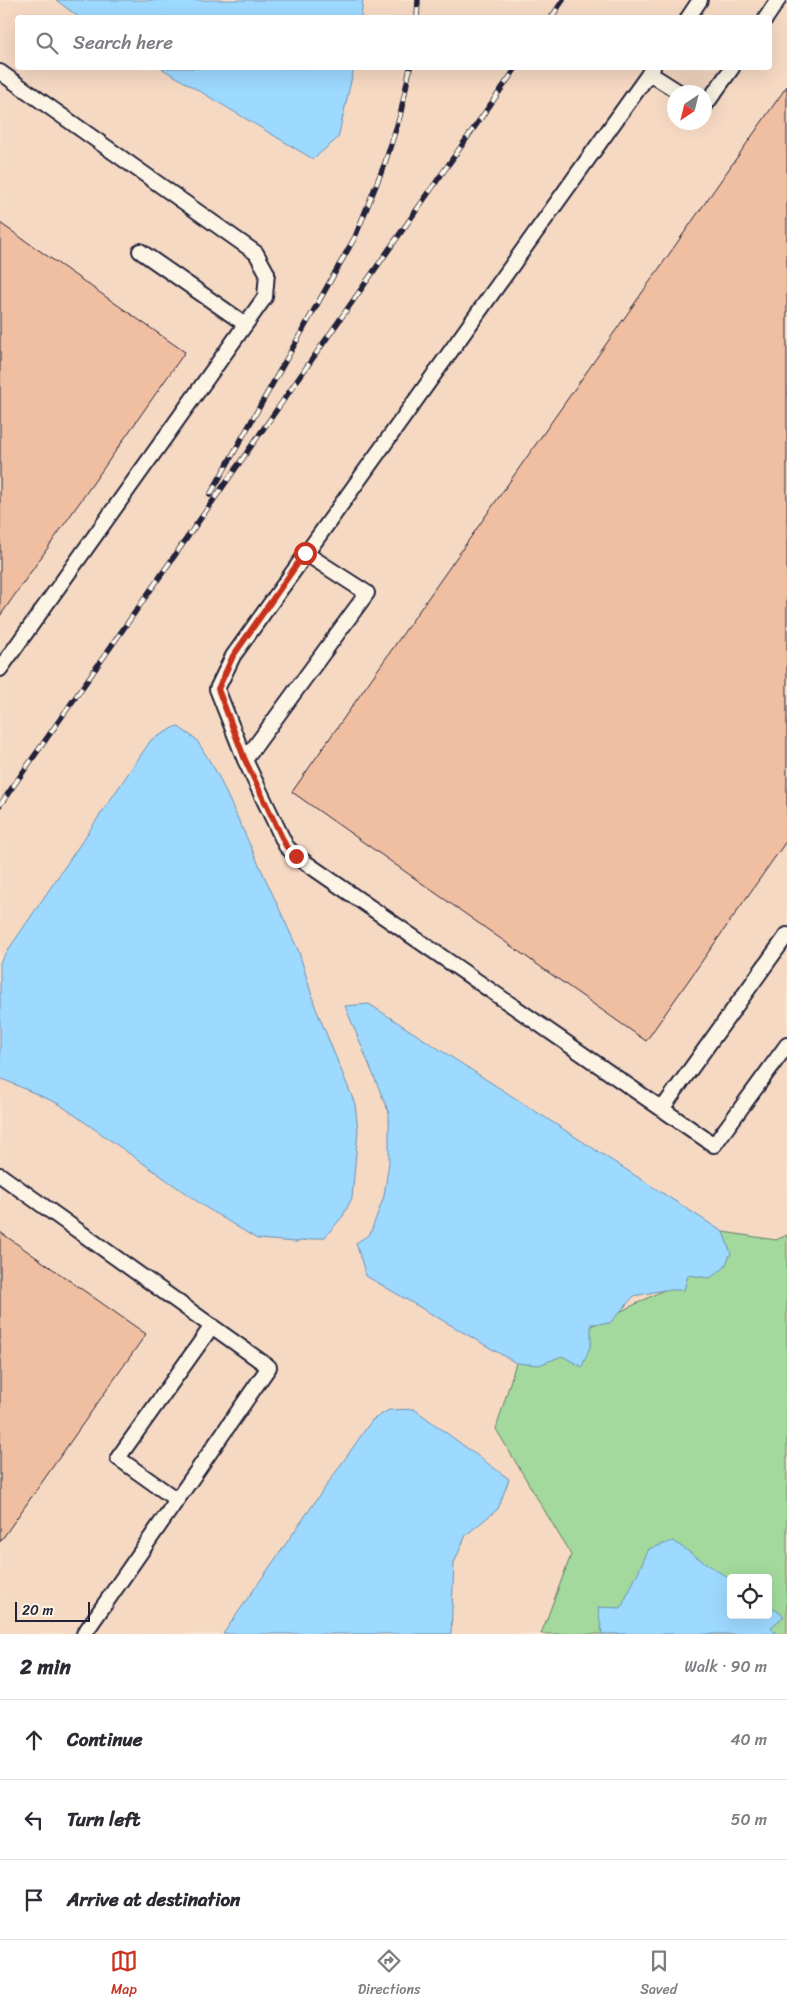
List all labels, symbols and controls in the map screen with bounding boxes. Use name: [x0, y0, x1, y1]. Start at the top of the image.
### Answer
search box: [15, 15, 772, 70]
text: Search here: [73, 26, 173, 59]
icon: search: [33, 29, 61, 57]
north arrow: [667, 85, 712, 130]
route start: [294, 542, 317, 565]
route end: [285, 845, 308, 868]
map controls: [727, 1574, 772, 1619]
button: locate: [727, 1574, 772, 1619]
text: 20 m: [22, 1598, 53, 1623]
scale bar: [15, 1599, 90, 1622]
text: 2 min: [20, 1648, 71, 1686]
text: Walk · 90 m: [685, 1652, 767, 1681]
text: Continue: [67, 1723, 143, 1756]
text: 40 m: [730, 1725, 767, 1754]
icon: ahead: [20, 1726, 48, 1754]
text: Turn left: [67, 1803, 140, 1836]
text: 50 m: [731, 1805, 767, 1834]
icon: left: [20, 1806, 48, 1834]
text: Arrive at destination: [67, 1883, 240, 1916]
icon: arrive: [20, 1886, 48, 1914]
tab: Map: [110, 1947, 138, 2002]
tab: Directions: [358, 1947, 420, 2002]
tab: Saved: [640, 1947, 677, 2002]

